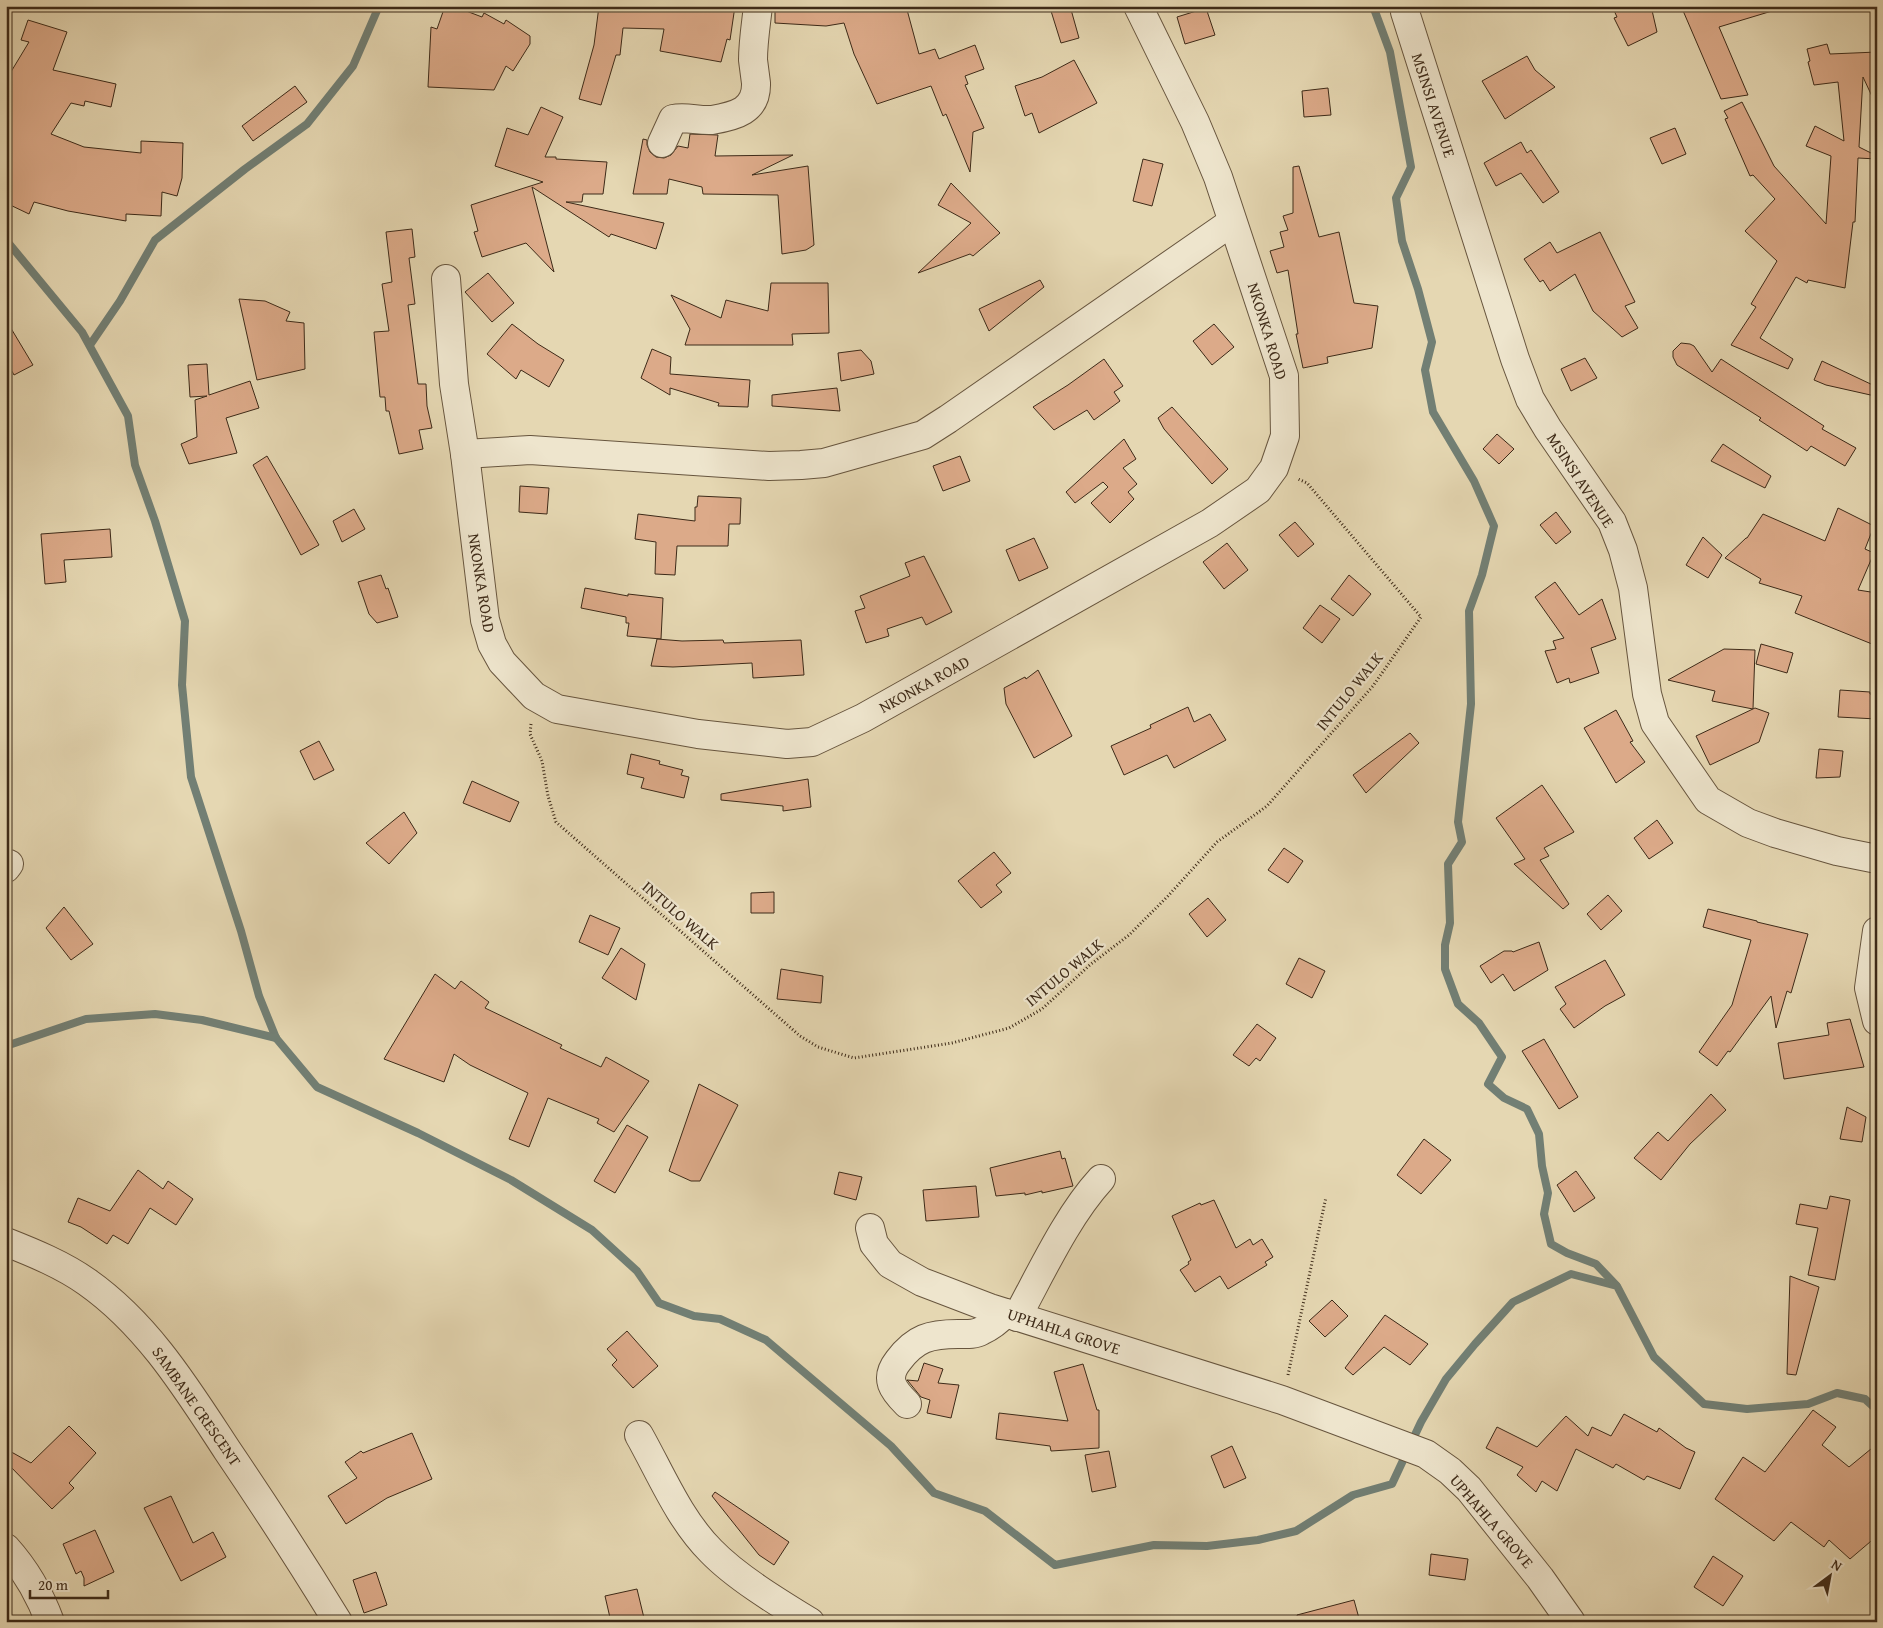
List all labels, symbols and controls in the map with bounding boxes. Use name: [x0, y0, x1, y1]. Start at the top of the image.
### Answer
street label: MSINSI AVENUE: [1406, 50, 1462, 160]
street label: NKONKA ROAD: [1242, 280, 1294, 383]
street label: MSINSI AVENUE: [1541, 428, 1621, 532]
street label: NKONKA ROAD: [462, 532, 502, 635]
street label: INTULO WALK: [1310, 646, 1389, 736]
street label: NKONKA ROAD: [874, 649, 974, 719]
street label: INTULO WALK: [637, 875, 725, 956]
street label: INTULO WALK: [1020, 932, 1109, 1012]
street label: UPHAHLA GROVE: [1004, 1301, 1124, 1361]
street label: SAMBANE CRESCENT: [147, 1341, 247, 1471]
street label: UPHAHLA GROVE: [1444, 1469, 1540, 1573]
north arrow: [1806, 1550, 1856, 1600]
text: N: [1828, 1554, 1847, 1576]
scale bar: [30, 1568, 108, 1600]
text: 20 m: [38, 1574, 69, 1595]

